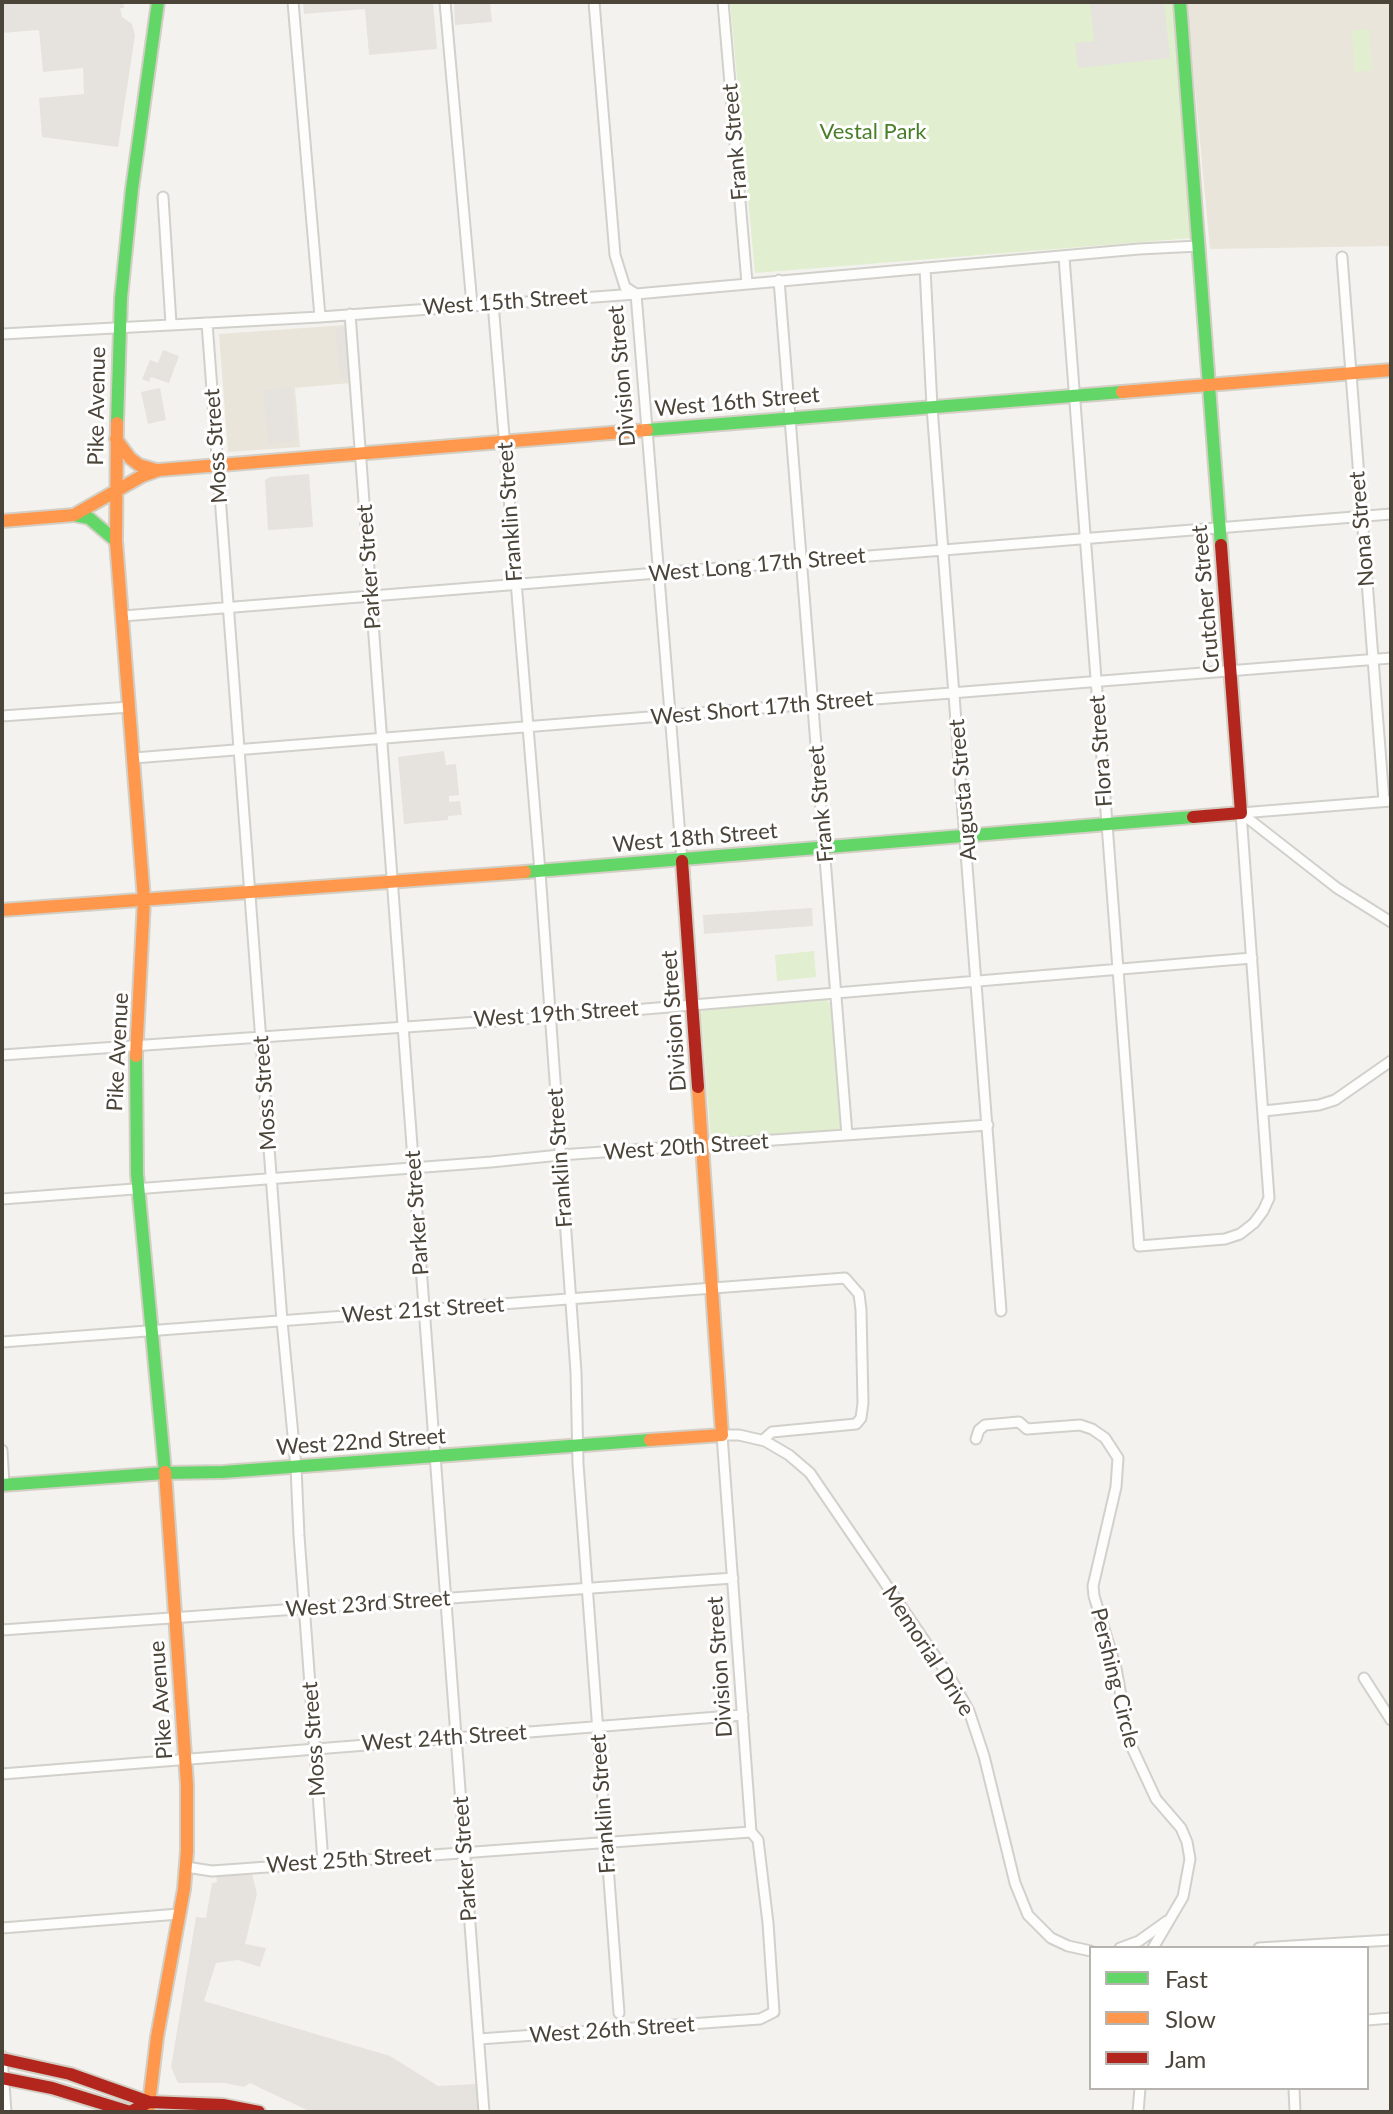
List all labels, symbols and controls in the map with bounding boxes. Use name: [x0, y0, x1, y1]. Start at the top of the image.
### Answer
street label: Frank Street: [717, 82, 753, 202]
park label: Vestal Park: [819, 119, 927, 145]
street label: West 15th Street: [422, 283, 588, 321]
street label: Division Street: [603, 304, 641, 448]
street label: Pike Avenue: [83, 346, 111, 466]
street label: West 16th Street: [653, 382, 821, 422]
street label: Moss Street: [199, 388, 233, 504]
street label: Franklin Street: [492, 441, 528, 583]
street label: Nona Street: [1344, 470, 1380, 588]
street label: Parker Street: [351, 503, 387, 631]
street label: Crutcher Street: [1186, 524, 1226, 674]
street label: West Long 17th Street: [647, 542, 867, 588]
street label: West Short 17th Street: [650, 685, 874, 731]
street label: Flora Street: [1084, 694, 1118, 808]
street label: Augusta Street: [944, 718, 982, 862]
street label: Frank Street: [803, 744, 839, 864]
street label: West 18th Street: [611, 818, 779, 858]
street label: Division Street: [656, 949, 692, 1093]
street label: Pike Avenue: [102, 992, 134, 1112]
street label: West 19th Street: [473, 995, 639, 1033]
street label: Moss Street: [248, 1035, 282, 1151]
street label: Franklin Street: [542, 1087, 578, 1229]
street label: West 20th Street: [603, 1128, 769, 1166]
street label: Parker Street: [399, 1149, 435, 1277]
street label: West 21st Street: [341, 1291, 505, 1329]
street label: West 22nd Street: [275, 1423, 447, 1461]
street label: Memorial Drive: [876, 1581, 980, 1721]
street label: West 23rd Street: [285, 1585, 451, 1623]
street label: Division Street: [702, 1595, 738, 1739]
street label: Pershing Circle: [1085, 1605, 1145, 1751]
street label: Pike Avenue: [144, 1640, 178, 1760]
street label: Moss Street: [297, 1681, 331, 1797]
street label: West 24th Street: [361, 1719, 527, 1757]
street label: Franklin Street: [585, 1733, 621, 1875]
street label: Parker Street: [447, 1795, 483, 1923]
street label: West 25th Street: [266, 1841, 432, 1879]
legend: [1089, 1946, 1369, 2090]
text: Fast: [1165, 1964, 1208, 1993]
text: Slow: [1165, 2004, 1216, 2033]
street label: West 26th Street: [529, 2011, 695, 2049]
text: Jam: [1165, 2044, 1206, 2073]

